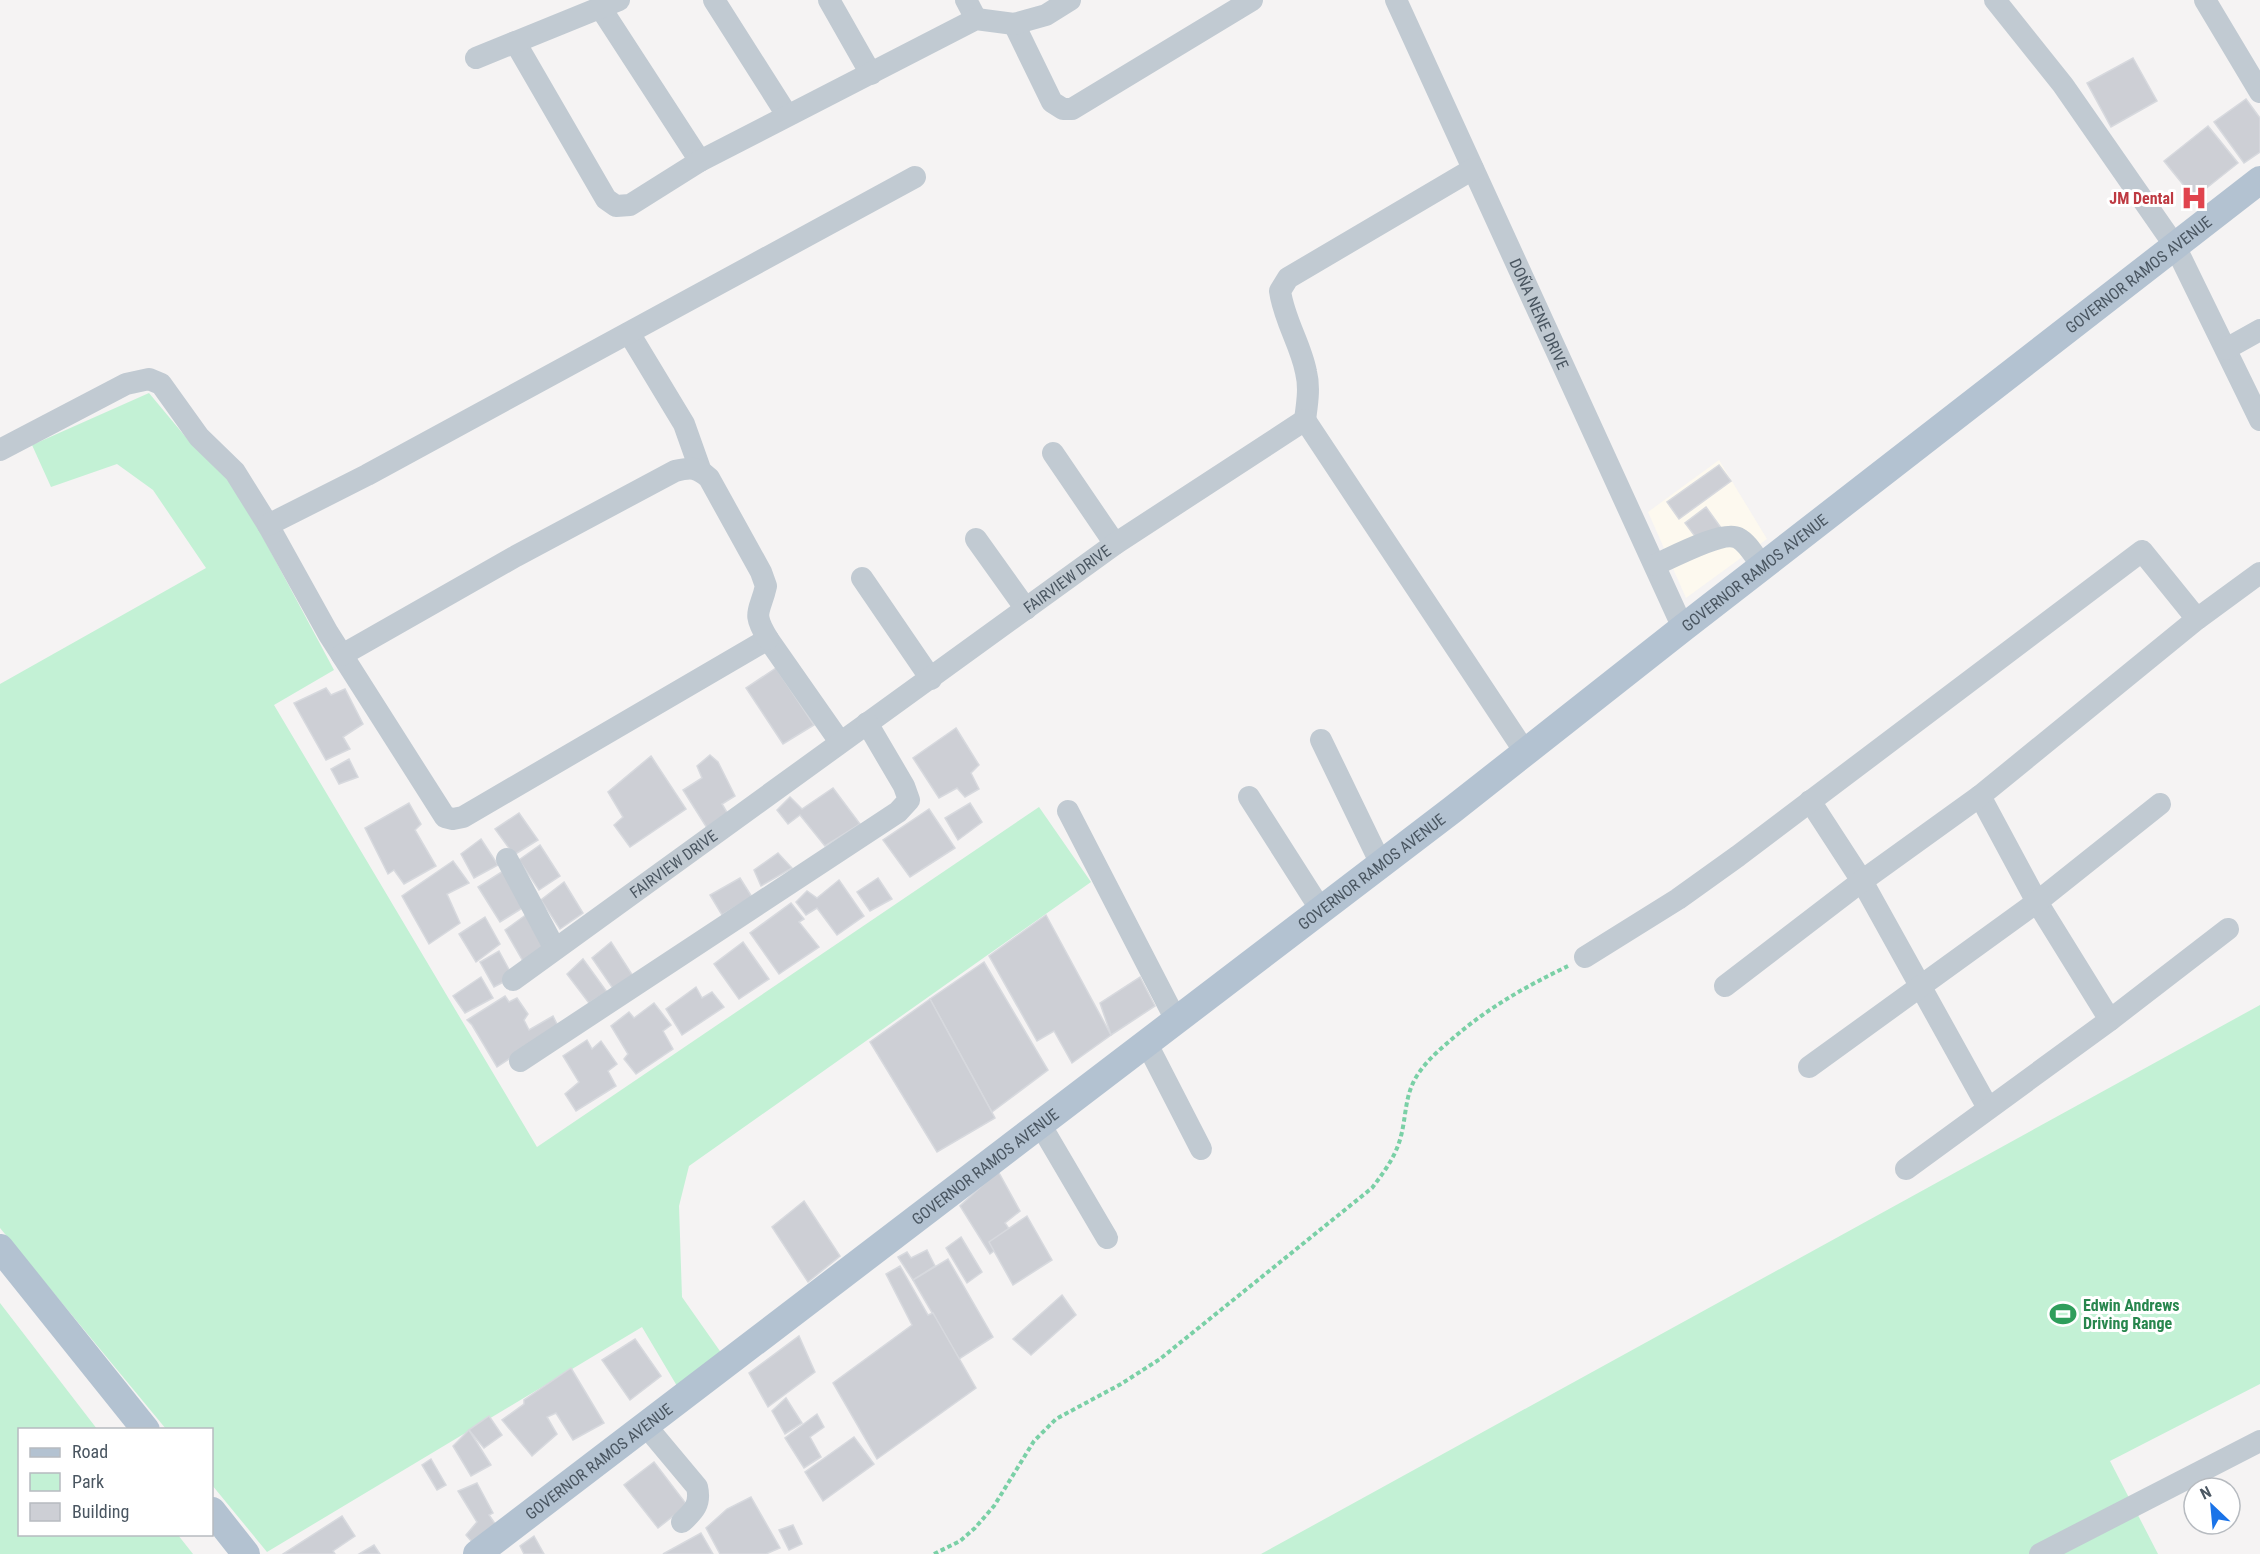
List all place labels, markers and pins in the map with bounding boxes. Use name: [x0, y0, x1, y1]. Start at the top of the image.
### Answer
hospital icon: JM Dental: [2179, 183, 2209, 213]
place label: JM Dental: [2109, 189, 2174, 208]
place label: Edwin Andrews Driving Range: [2083, 1296, 2180, 1333]
sports icon: Edwin Andrews Driving Range: [2048, 1299, 2078, 1329]

